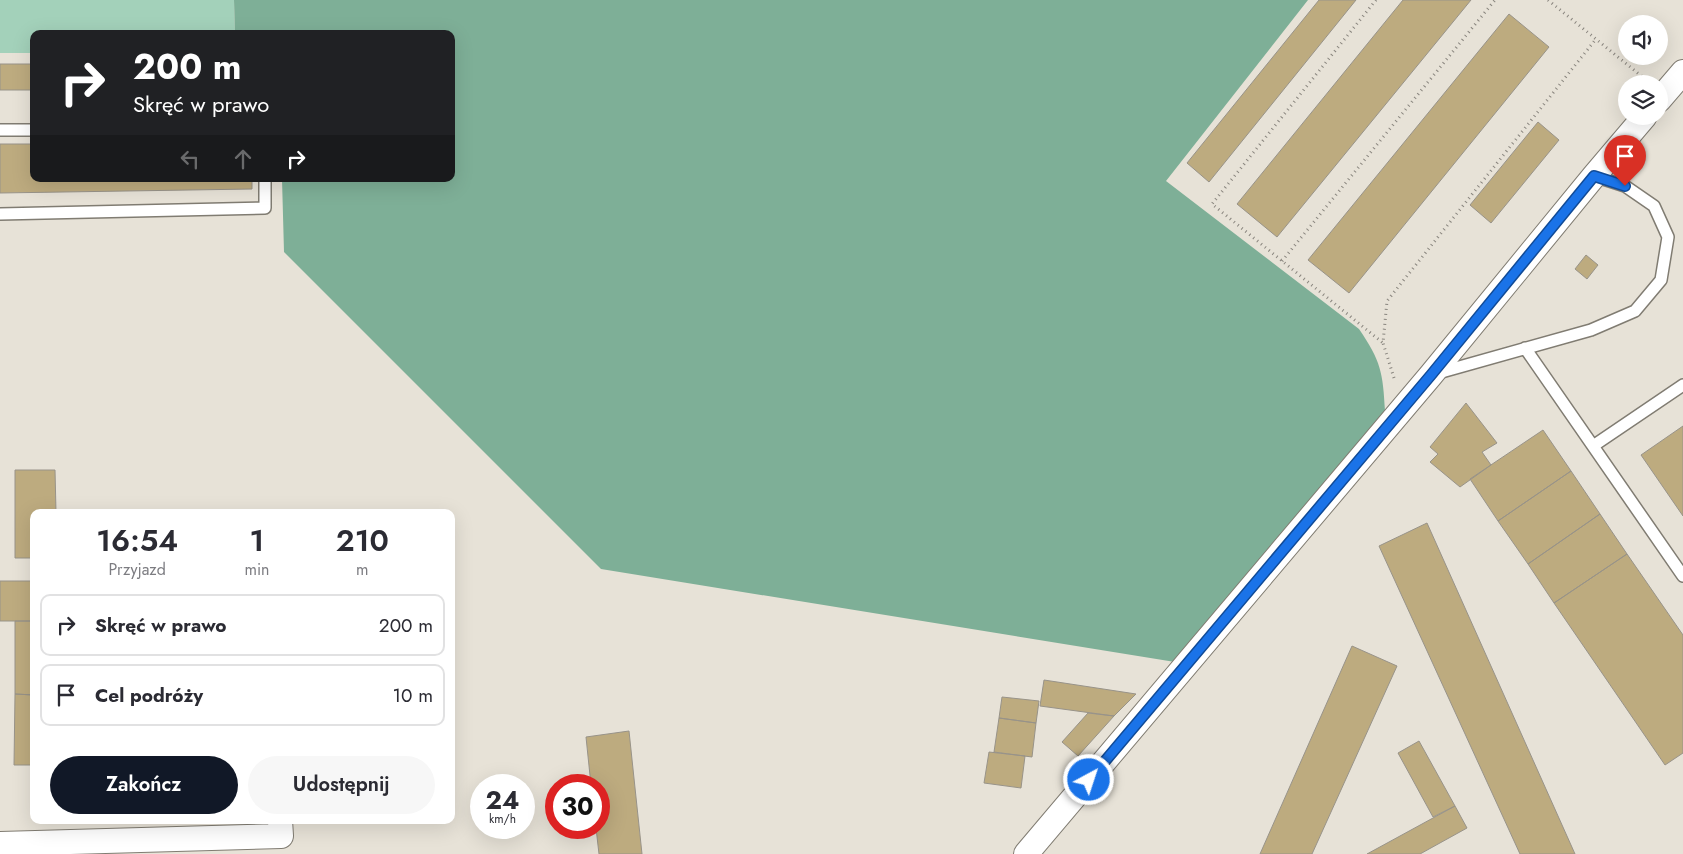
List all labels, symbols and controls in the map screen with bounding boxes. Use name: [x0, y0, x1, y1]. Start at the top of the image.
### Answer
map controls: [1618, 15, 1668, 125]
button: sound: [1618, 15, 1668, 65]
text: 200 m: [133, 42, 242, 92]
icon: right: [50, 50, 115, 115]
button: layers: [1618, 75, 1668, 125]
text: Skręć w prawo: [133, 88, 269, 120]
pin: [1604, 135, 1646, 186]
icon: arrive: [1611, 142, 1639, 170]
icon: left: [176, 145, 204, 173]
icon: ahead: [229, 145, 257, 173]
icon: right: [282, 145, 310, 173]
text: 16:54: [96, 519, 178, 562]
text: 1: [250, 519, 264, 562]
text: 210: [336, 519, 389, 562]
text: Przyjazd: [109, 558, 166, 581]
text: min: [244, 558, 269, 581]
text: m: [356, 558, 368, 581]
icon: right: [52, 611, 80, 639]
text: Skręć w prawo: [95, 612, 227, 639]
text: 200 m: [379, 612, 433, 639]
icon: arrive: [52, 681, 80, 709]
text: Cel podróży: [95, 682, 203, 709]
text: 10 m: [393, 682, 433, 709]
position arrow: [1062, 753, 1114, 805]
button: Zakończ: [50, 756, 238, 814]
button: Udostępnij: [248, 756, 435, 814]
speed limit sign: 30: [545, 774, 610, 839]
text: 24: [486, 782, 519, 818]
text: km/h: [489, 810, 516, 828]

